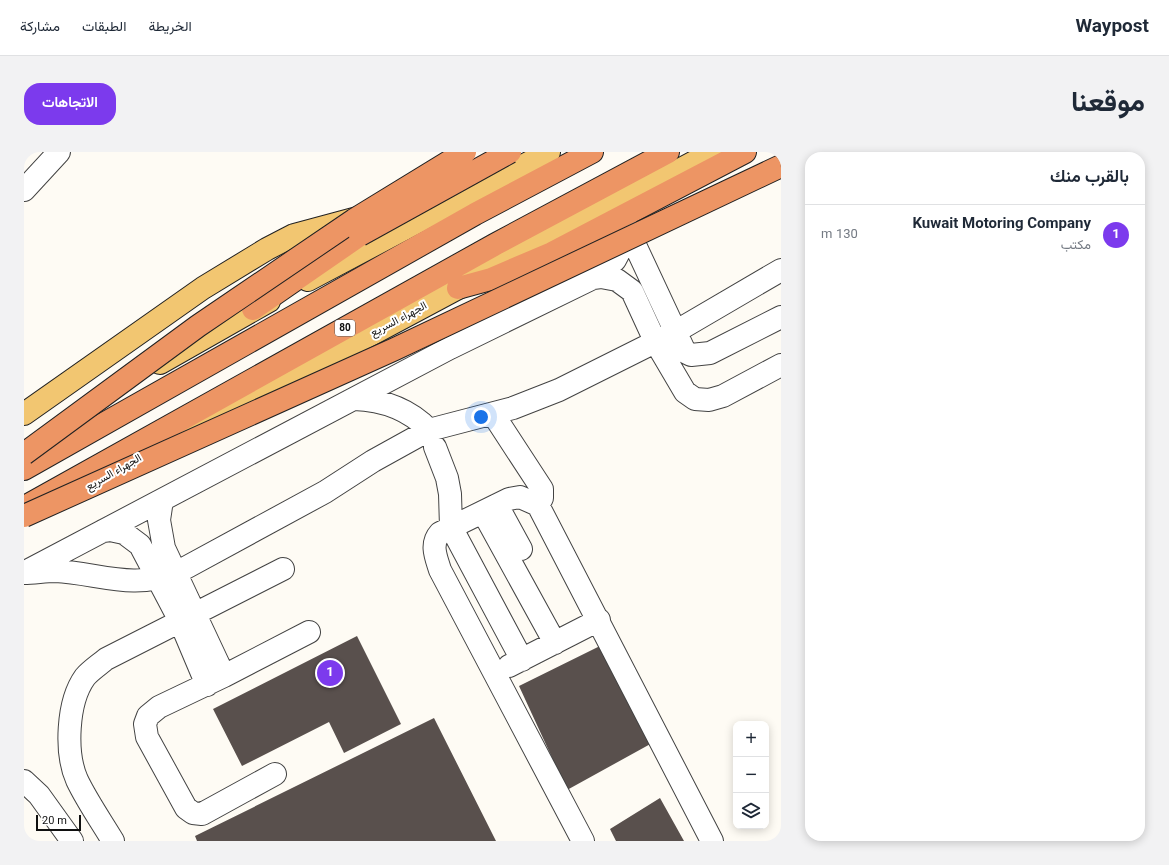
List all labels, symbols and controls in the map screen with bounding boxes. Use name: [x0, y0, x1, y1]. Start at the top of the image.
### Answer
text: Waypost: [1075, 13, 1149, 42]
text: مشاركة: [20, 17, 60, 39]
text: الطبقات: [82, 17, 126, 39]
text: الخريطة: [148, 17, 192, 39]
text: موقعنا: [1071, 82, 1145, 126]
button: الاتجاهات: [24, 83, 116, 125]
text: بالقرب منك: [1050, 165, 1129, 191]
text: Kuwait Motoring Company: [912, 213, 1091, 236]
text: 130 m: [821, 225, 858, 245]
text: 1: [1112, 225, 1120, 245]
text: مكتب: [1061, 236, 1091, 256]
street label: الجهراء السريع: [368, 298, 430, 342]
road number: 80: [335, 320, 355, 336]
your location: [471, 407, 491, 427]
street label: الجهراء السريع: [83, 450, 145, 496]
pin: 1: [317, 658, 343, 688]
map controls: [733, 721, 769, 829]
button: +: [733, 721, 769, 757]
button: −: [733, 757, 769, 793]
button: layers: [733, 793, 769, 829]
scale bar: [36, 813, 81, 832]
text: 20 m: [42, 813, 67, 830]

